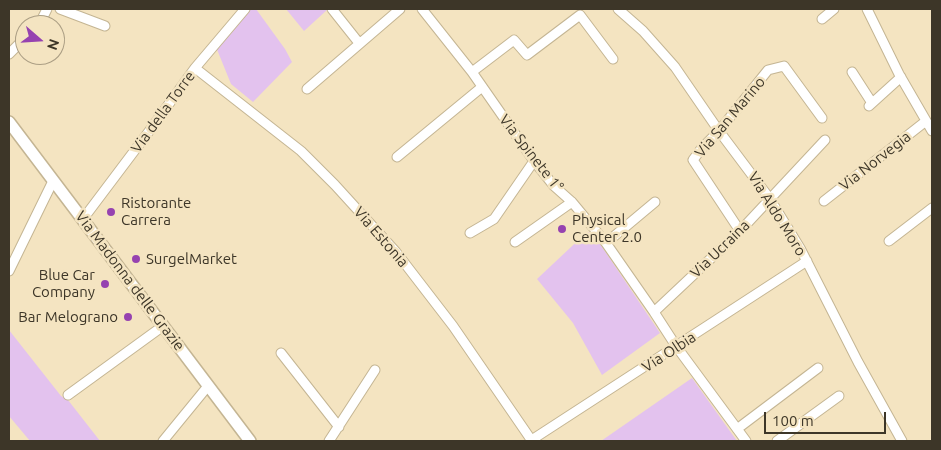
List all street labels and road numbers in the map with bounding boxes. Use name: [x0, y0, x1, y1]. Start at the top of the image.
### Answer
street label: Via della Torre: [127, 68, 199, 156]
street label: Via San Marino: [691, 73, 769, 161]
street label: Via Spinete 1°: [495, 111, 567, 195]
street label: Via Norvegia: [836, 127, 914, 195]
street label: Via Aldo Moro: [744, 169, 810, 259]
street label: Via Estonia: [350, 203, 412, 271]
street label: Via Madonna delle Grazie: [72, 208, 188, 354]
street label: Via Ucraina: [687, 216, 753, 282]
street label: Via Olbia: [639, 328, 699, 376]

